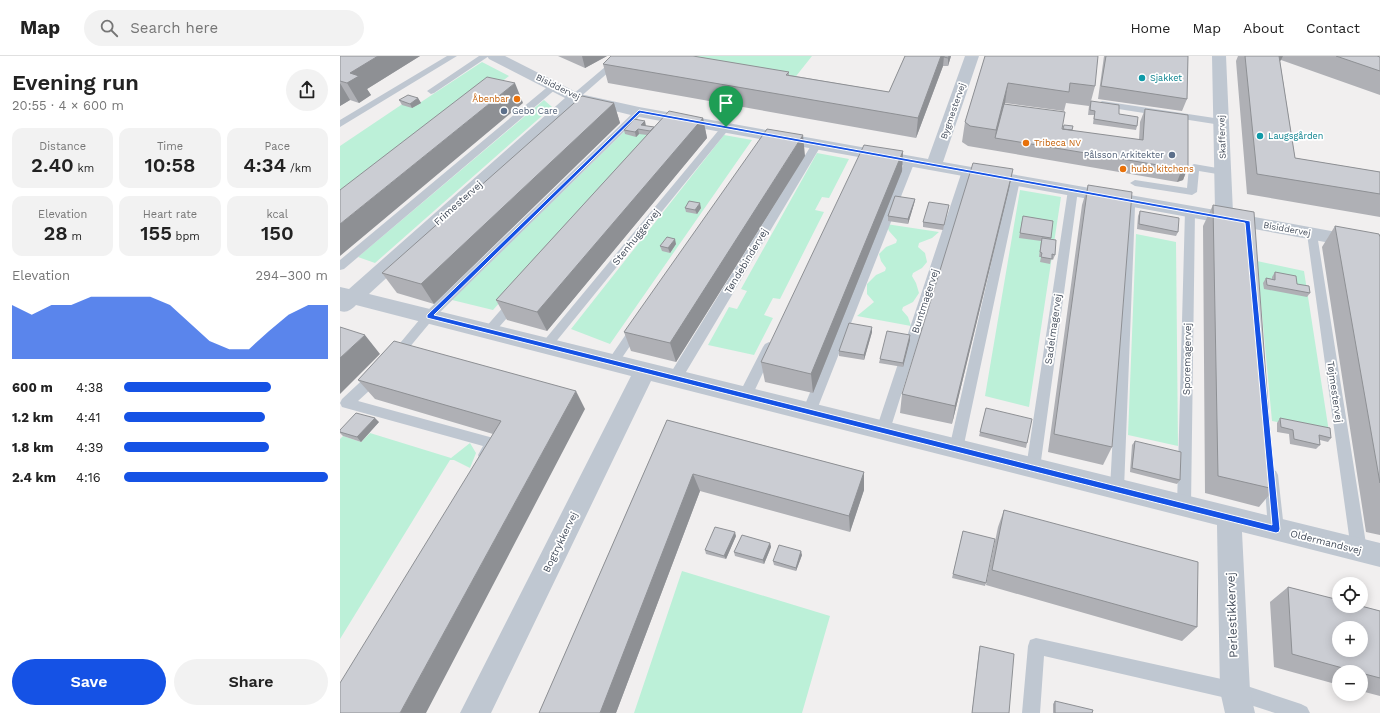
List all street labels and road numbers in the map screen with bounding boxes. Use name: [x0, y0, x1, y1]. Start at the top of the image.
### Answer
street label: Bisiddervej: [534, 72, 582, 102]
street label: Bygmestervej: [939, 82, 967, 140]
street label: Skaffervej: [1216, 115, 1228, 159]
street label: Frimestervej: [432, 179, 484, 227]
street label: Stenhuggervej: [610, 207, 662, 267]
street label: Bisiddervej: [1263, 220, 1311, 238]
street label: Tøndebindervej: [722, 226, 770, 296]
street label: Buntmagervej: [909, 267, 941, 335]
street label: Sadelmagervej: [1043, 293, 1063, 365]
street label: Sporemagervej: [1181, 323, 1193, 395]
street label: Tøjmestervej: [1325, 361, 1345, 423]
street label: Bogtrykkervej: [541, 510, 579, 574]
street label: Oldermandsvej: [1289, 528, 1363, 556]
street label: Perlestikkervej: [1224, 572, 1240, 658]

